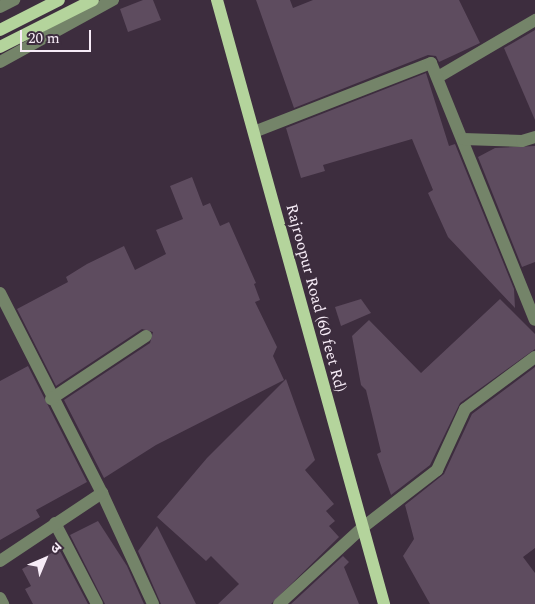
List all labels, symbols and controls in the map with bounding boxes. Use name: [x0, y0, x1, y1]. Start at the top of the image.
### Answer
scale bar: [22, 20, 94, 52]
text: 20 m: [28, 27, 60, 50]
street label: Rajroopur Road (60 feet Rd): [282, 202, 350, 394]
north arrow: [20, 534, 70, 584]
text: उ: [46, 538, 66, 558]

